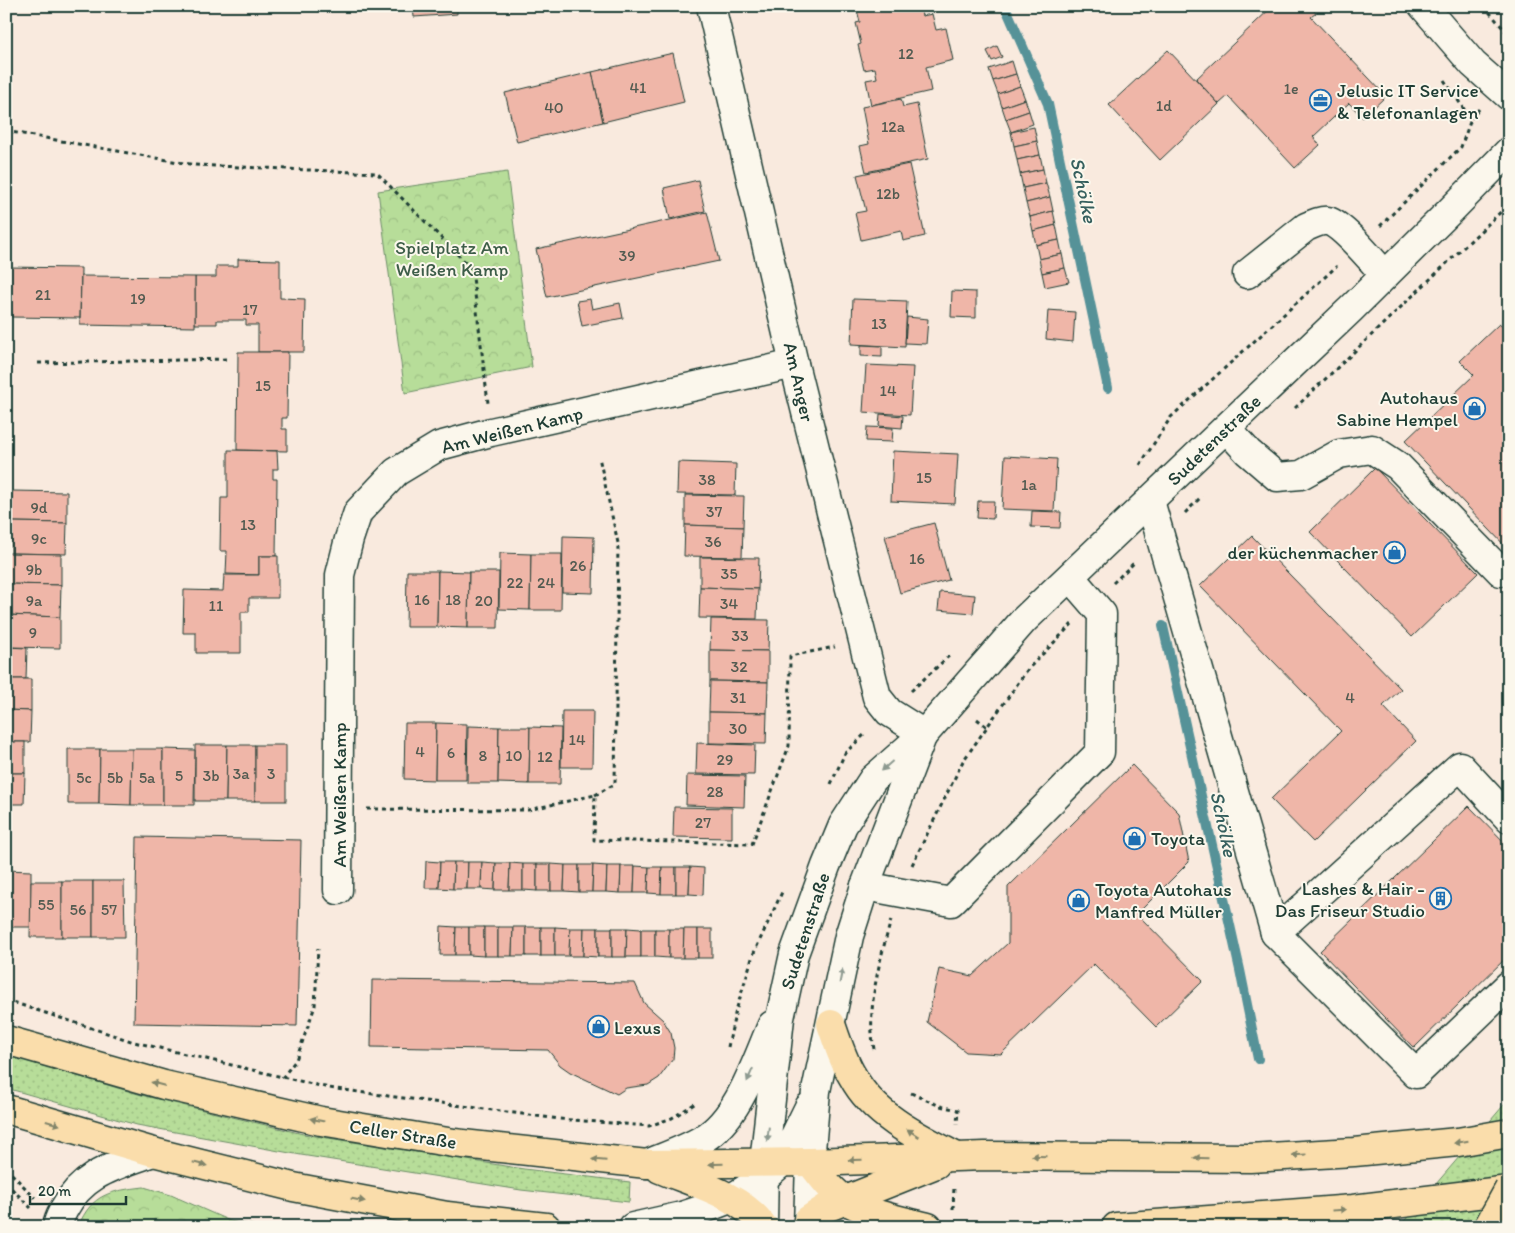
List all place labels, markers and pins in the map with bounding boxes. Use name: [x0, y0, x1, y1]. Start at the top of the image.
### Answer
place label: Jelusic IT Service & Telefonanlagen: [1337, 79, 1479, 124]
office icon: Jelusic IT Service & Telefonanlagen: [1309, 89, 1333, 113]
place label: Autohaus Sabine Hempel: [1336, 386, 1459, 431]
shop icon: Autohaus Sabine Hempel: [1462, 396, 1486, 420]
shop icon: der küchenmacher: [1382, 540, 1406, 564]
place label: der küchenmacher: [1228, 541, 1378, 564]
shop icon: Toyota: [1123, 826, 1147, 850]
place label: Toyota: [1151, 827, 1205, 850]
place label: Lashes & Hair - Das Friseur Studio: [1275, 877, 1425, 922]
place label: Toyota Autohaus Manfred Müller: [1095, 878, 1232, 923]
building icon: Lashes & Hair - Das Friseur Studio: [1429, 887, 1453, 911]
shop icon: Toyota Autohaus Manfred Müller: [1067, 888, 1091, 912]
shop icon: Lexus: [586, 1015, 610, 1039]
place label: Lexus: [614, 1016, 661, 1039]

